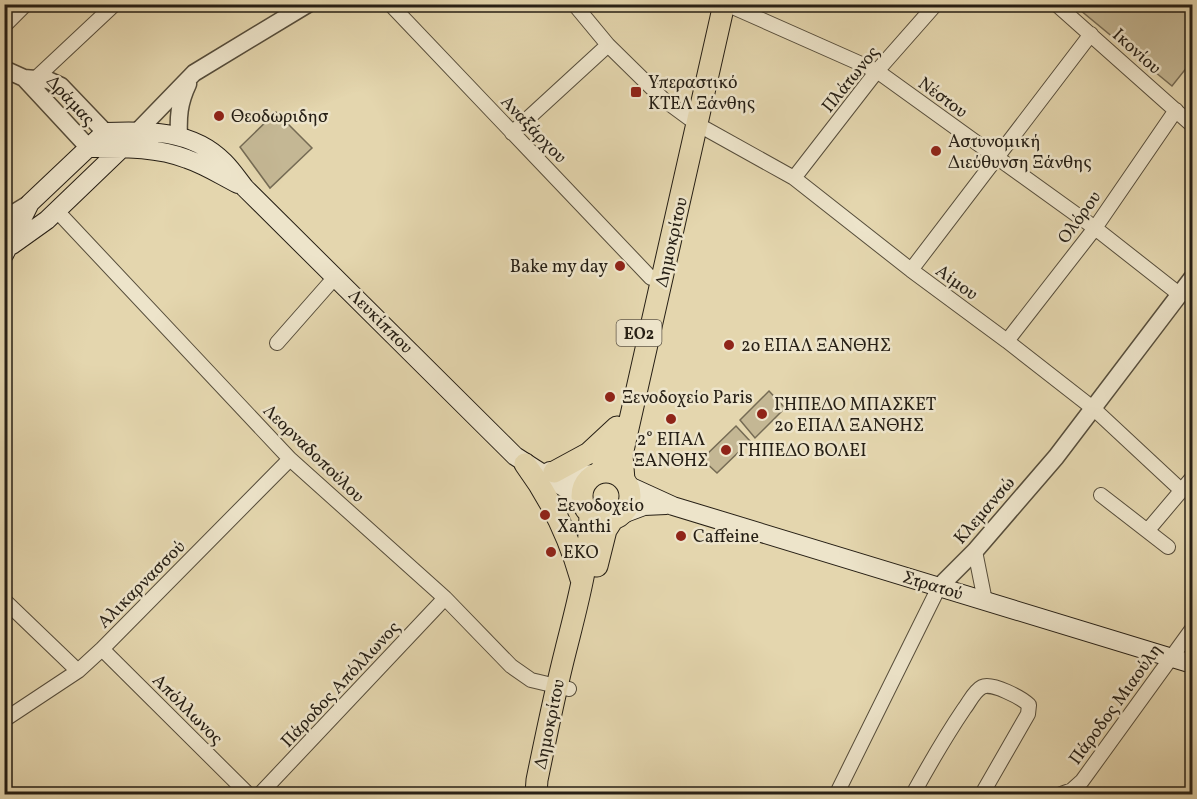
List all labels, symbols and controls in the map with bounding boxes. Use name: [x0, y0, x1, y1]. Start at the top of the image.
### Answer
street label: Ικονίου: [1106, 23, 1166, 81]
street label: Πλάτωνος: [816, 41, 886, 119]
street label: Δράμας: [40, 70, 100, 132]
place label: Υπεραστικό ΚΤΕΛ Ξάνθης: [648, 71, 755, 117]
street label: Νέστου: [912, 72, 972, 125]
marker: Υπεραστικό ΚΤΕΛ Ξάνθης: [629, 85, 643, 99]
street label: Αναξάρχου: [494, 91, 572, 170]
place label: Θεοδωριδησ: [231, 105, 329, 130]
marker: Θεοδωριδησ: [212, 109, 226, 123]
place label: Αστυνομική Διεύθυνση Ξάνθης: [948, 130, 1092, 176]
marker: Αστυνομική Διεύθυνση Ξάνθης: [929, 144, 943, 158]
street label: Ολόρου: [1053, 186, 1108, 249]
street label: Δημοκρίτου: [650, 195, 695, 290]
place label: Bake my day: [510, 255, 608, 280]
marker: Bake my day: [613, 259, 627, 273]
street label: Αίμου: [930, 259, 982, 307]
street label: Λευκίππου: [342, 284, 418, 360]
road number: ΕΟ2: [616, 320, 662, 346]
place label: 2o ΕΠΑΛ ΞΑΝΘΗΣ: [741, 334, 891, 359]
marker: 2o ΕΠΑΛ ΞΑΝΘΗΣ: [722, 338, 736, 352]
place label: Ξενοδοχείο Paris: [622, 386, 753, 411]
marker: Ξενοδοχείο Paris: [603, 390, 617, 404]
place label: ΓΗΠΕΔΟ ΜΠΑΣΚΕΤ 2ο ΕΠΑΛ ΞΑΝΘΗΣ: [774, 393, 937, 439]
street label: Λεορναδοπούλου: [257, 399, 369, 509]
marker: ΓΗΠΕΔΟ ΜΠΑΣΚΕΤ 2ο ΕΠΑΛ ΞΑΝΘΗΣ: [755, 407, 769, 421]
marker: 2° ΕΠΑΛ ΞΑΝΘΗΣ: [664, 412, 678, 426]
place label: 2° ΕΠΑΛ ΞΑΝΘΗΣ: [634, 428, 708, 474]
place label: ΓΗΠΕΔΟ ΒΟΛΕΙ: [738, 439, 867, 464]
marker: ΓΗΠΕΔΟ ΒΟΛΕΙ: [719, 443, 733, 457]
street label: Κλεμανσώ: [949, 472, 1022, 550]
place label: Ξενοδοχείο Xanthi: [557, 494, 644, 540]
marker: Ξενοδοχείο Xanthi: [538, 508, 552, 522]
place label: Caffeine: [693, 525, 759, 550]
marker: Caffeine: [674, 529, 688, 543]
street label: Αλικαρνασσού: [92, 535, 192, 635]
place label: ΕΚΟ: [563, 541, 599, 566]
marker: ΕΚΟ: [544, 545, 558, 559]
street label: Στρατού: [899, 565, 966, 607]
street label: Πάροδος Απόλλωνος: [276, 616, 406, 754]
street label: Πάροδος Μιαούλη: [1064, 639, 1169, 771]
street label: Απόλλωνος: [146, 669, 228, 751]
street label: Δημοκρίτου: [529, 677, 572, 772]

